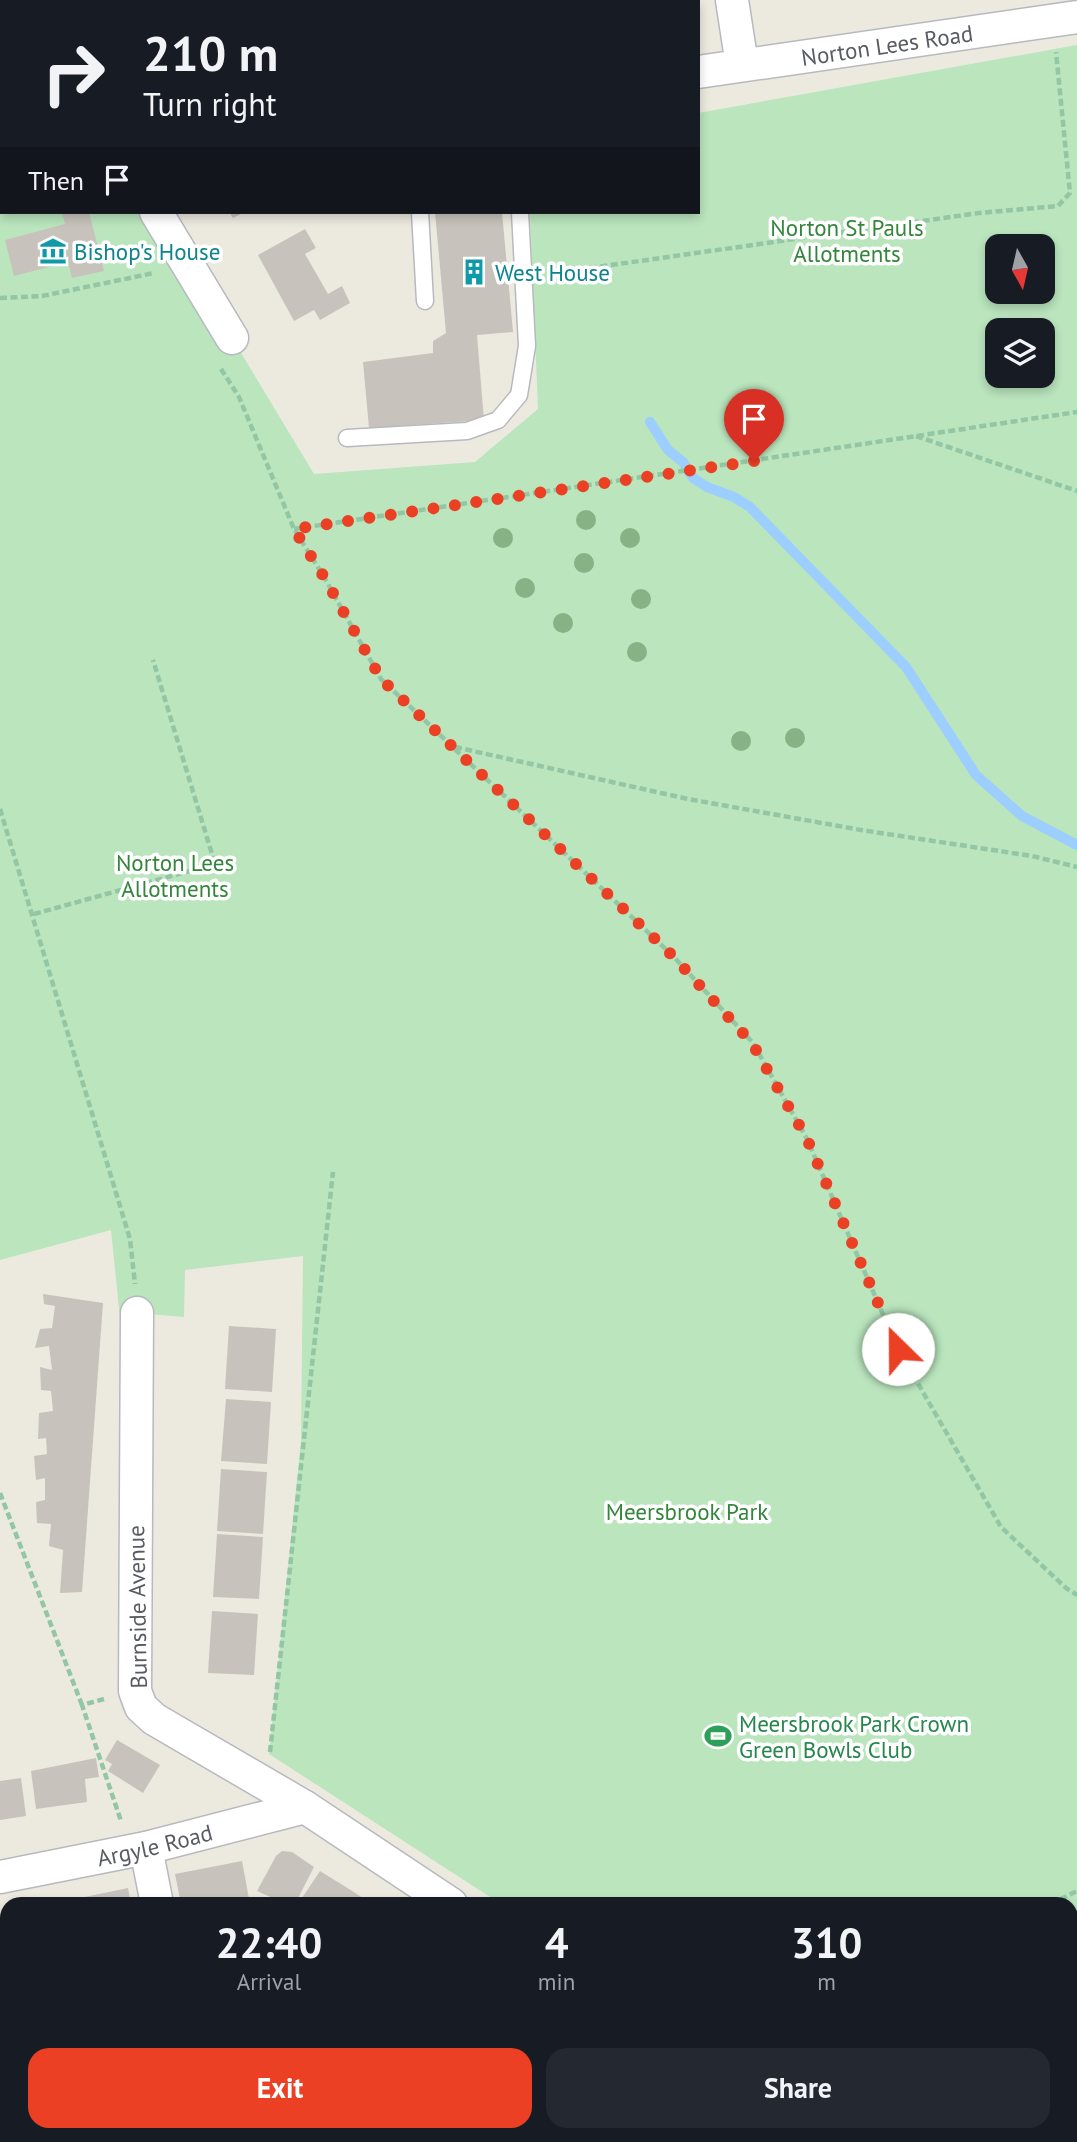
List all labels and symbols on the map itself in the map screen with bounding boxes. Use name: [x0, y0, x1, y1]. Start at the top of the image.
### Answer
street label: Norton Lees Road: [799, 18, 975, 71]
park label: Norton St Pauls Allotments: [770, 213, 924, 268]
north arrow: [985, 234, 1055, 304]
museum icon: Bishop's House: [38, 236, 68, 266]
place label: Bishop's House: [74, 237, 220, 266]
building icon: West House: [459, 257, 489, 287]
place label: West House: [495, 258, 610, 287]
pin: [724, 389, 784, 461]
park label: Norton Lees Allotments: [116, 848, 234, 903]
position arrow: [861, 1312, 935, 1386]
park label: Meersbrook Park: [606, 1497, 768, 1526]
street label: Burnside Avenue: [121, 1525, 153, 1689]
place label: Meersbrook Park Crown Green Bowls Club: [739, 1709, 969, 1764]
sports icon: Meersbrook Park Crown Green Bowls Club: [703, 1721, 733, 1751]
street label: Argyle Road: [94, 1817, 215, 1872]

